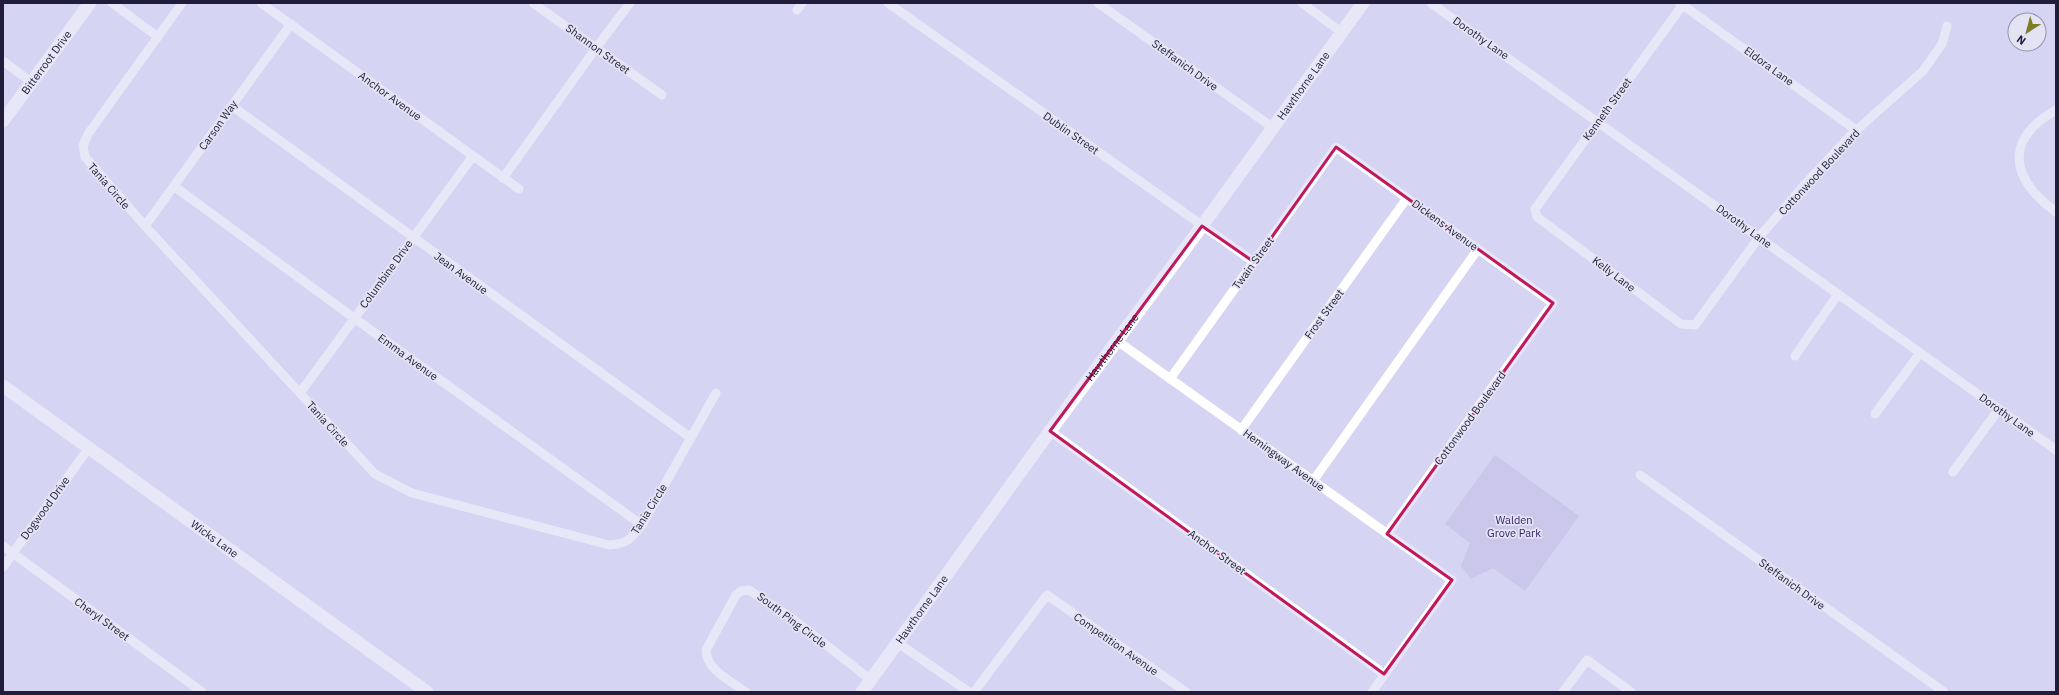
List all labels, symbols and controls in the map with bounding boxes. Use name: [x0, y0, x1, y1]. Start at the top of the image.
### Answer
north arrow: [2007, 12, 2047, 52]
street label: Dorothy Lane: [1450, 13, 1512, 63]
street label: Shannon Street: [563, 21, 633, 77]
street label: Bitterroot Drive: [18, 28, 75, 97]
text: N: [2014, 32, 2028, 48]
street label: Steffanich Drive: [1149, 36, 1221, 94]
street label: Eldora Lane: [1741, 43, 1797, 89]
street label: Hawthorne Lane: [1274, 49, 1333, 123]
street label: Anchor Avenue: [356, 68, 424, 124]
street label: Kenneth Street: [1580, 75, 1635, 143]
street label: Carson Way: [196, 97, 241, 153]
street label: Dublin Street: [1040, 109, 1102, 157]
street label: Cottonwood Boulevard: [1775, 126, 1863, 218]
street label: Tania Circle: [85, 160, 133, 212]
street label: Dickens Avenue: [1409, 196, 1481, 254]
street label: Dorothy Lane: [1713, 201, 1775, 251]
street label: Twain Street: [1229, 234, 1277, 292]
street label: Columbine Drive: [356, 237, 416, 311]
street label: Jean Avenue: [431, 249, 491, 297]
street label: Kelly Lane: [1590, 253, 1638, 295]
street label: Frost Street: [1301, 286, 1347, 342]
street label: Hawthorne Lane: [1082, 310, 1142, 384]
street label: Emma Avenue: [375, 331, 441, 383]
street label: Cottonwood Boulevard: [1431, 368, 1509, 468]
street label: Dorothy Lane: [1976, 390, 2038, 440]
street label: Tania Circle: [304, 398, 352, 450]
street label: Hemingway Avenue: [1241, 426, 1327, 494]
street label: Dogwood Drive: [17, 474, 73, 542]
street label: Tania Circle: [628, 481, 670, 537]
park label: Walden Grove Park: [1487, 513, 1541, 540]
street label: Wicks Lane: [188, 517, 241, 561]
street label: Anchor Street: [1185, 526, 1249, 578]
street label: Steffanich Drive: [1756, 555, 1828, 613]
street label: Hawthorne Lane: [892, 572, 951, 646]
street label: South Ping Circle: [754, 589, 830, 651]
street label: Cheryl Street: [72, 594, 132, 644]
street label: Competition Avenue: [1071, 610, 1161, 678]

